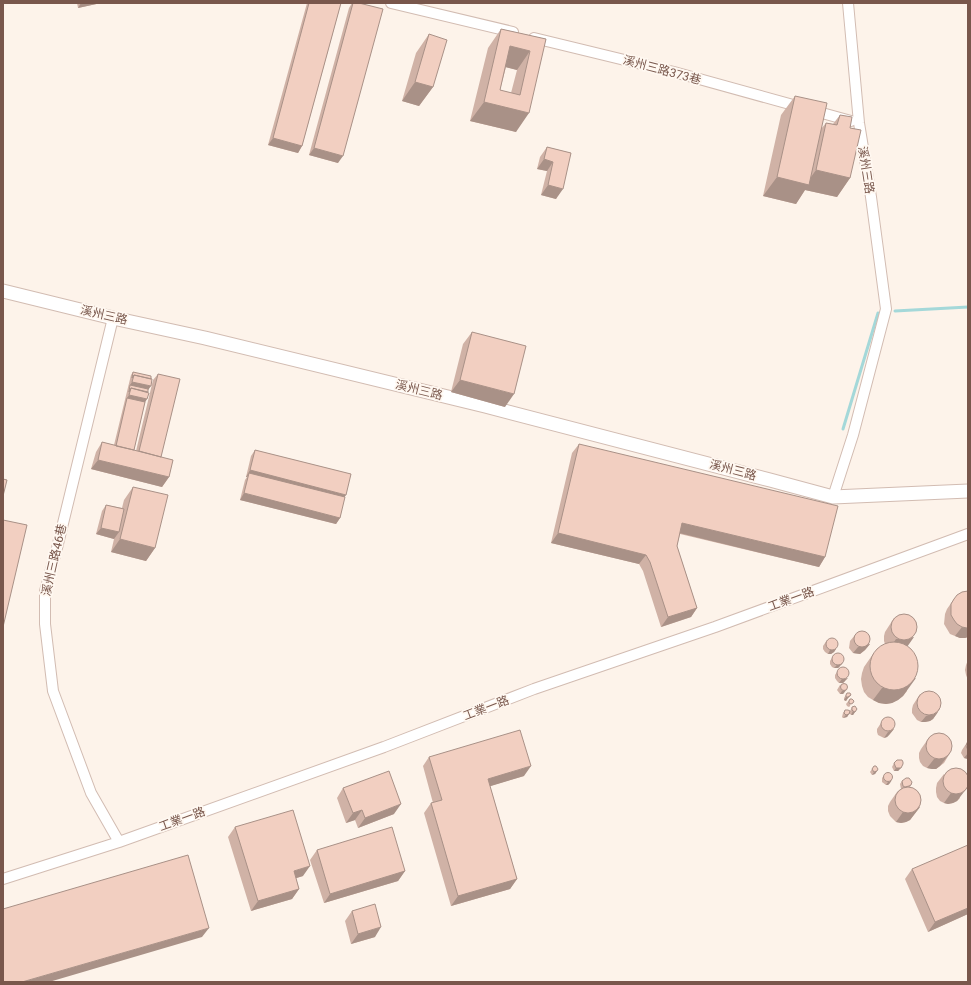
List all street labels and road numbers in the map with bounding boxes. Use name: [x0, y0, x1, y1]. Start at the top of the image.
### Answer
street label: 溪州三路373巷: [621, 53, 703, 87]
street label: 溪州三路: [855, 145, 877, 195]
street label: 溪州三路: [79, 303, 129, 327]
street label: 溪州三路: [394, 377, 444, 403]
street label: 溪州三路: [708, 457, 758, 483]
street label: 溪州三路46巷: [39, 523, 69, 597]
street label: 工業一路: [766, 584, 816, 614]
street label: 工業一路: [461, 693, 511, 723]
street label: 工業一路: [157, 804, 207, 834]

